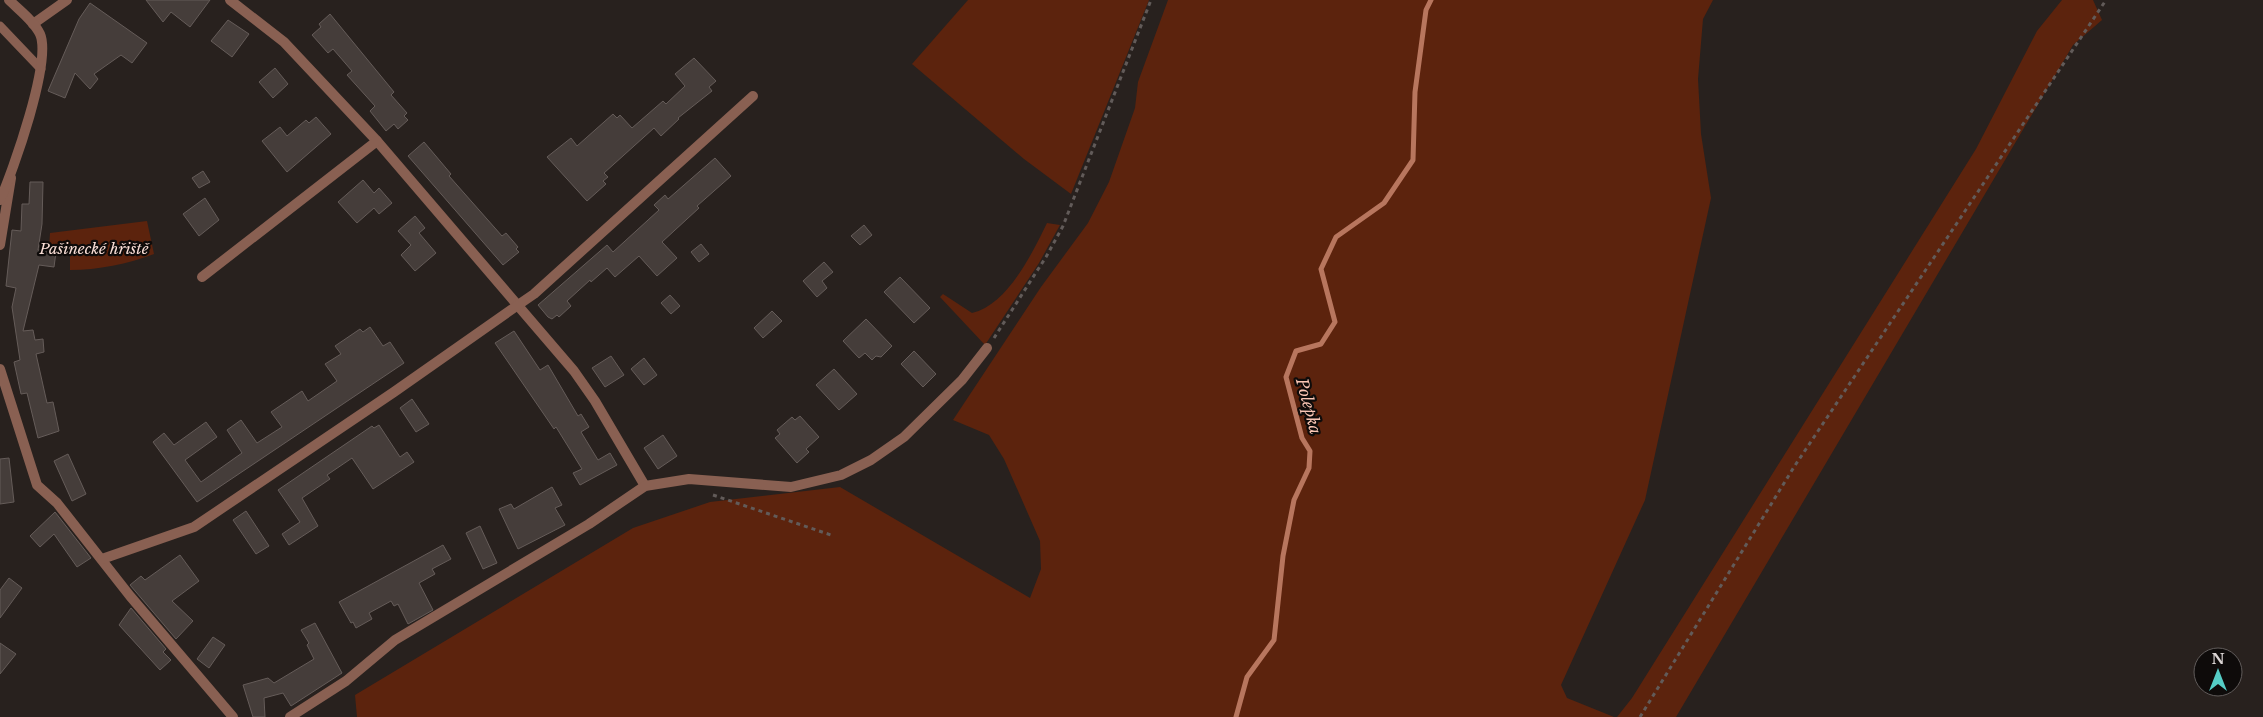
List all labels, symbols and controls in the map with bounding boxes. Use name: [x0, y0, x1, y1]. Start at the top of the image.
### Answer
park label: Pašinecké hřiště: [38, 239, 151, 258]
water label: Polepka: [1292, 375, 1326, 436]
north arrow: [2193, 647, 2243, 697]
text: N: [2211, 650, 2225, 668]

